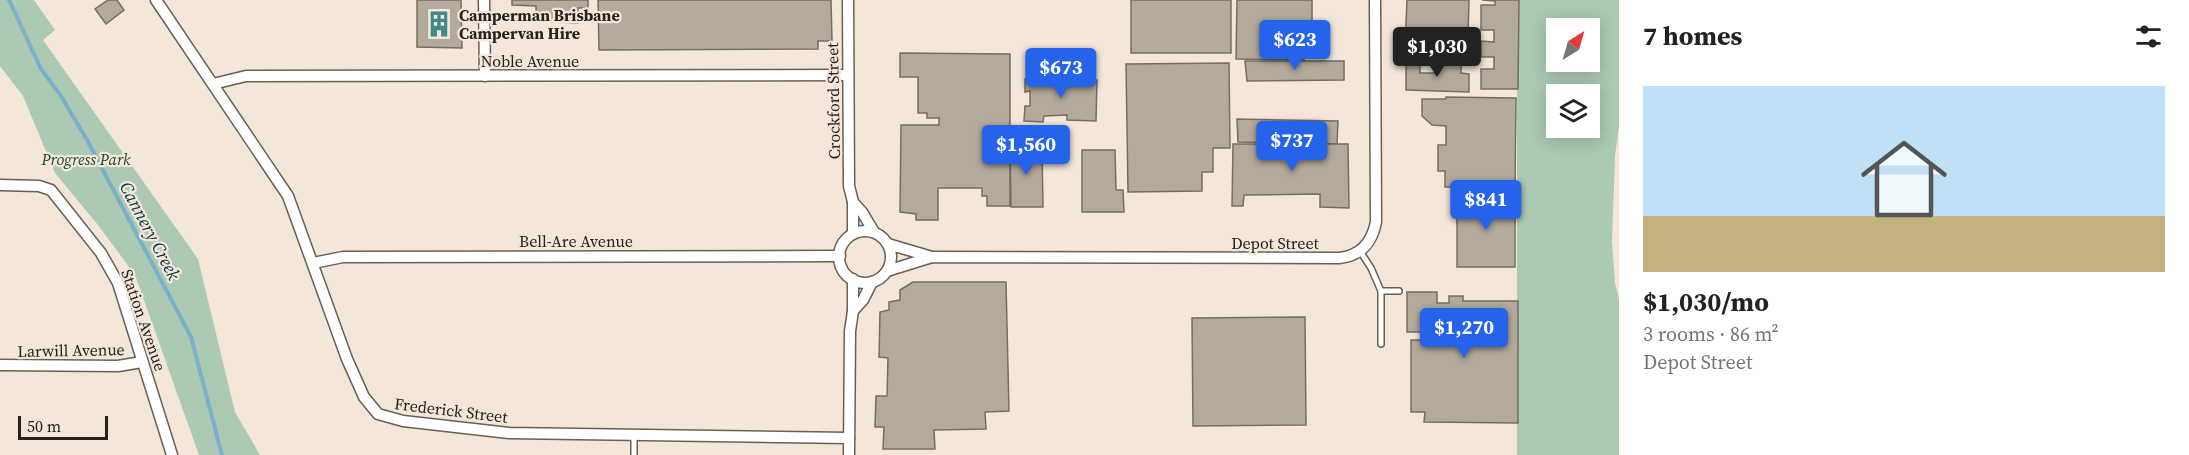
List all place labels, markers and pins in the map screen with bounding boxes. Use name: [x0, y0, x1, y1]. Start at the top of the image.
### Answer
place label: Camperman Brisbane Campervan Hire: [459, 4, 620, 44]
building icon: Camperman Brisbane Campervan Hire: [424, 9, 454, 39]
pin: $623: [1259, 20, 1331, 71]
pin: $1,030: [1388, 27, 1486, 78]
pin: $673: [1025, 48, 1097, 99]
pin: $737: [1256, 121, 1328, 172]
pin: $1,560: [977, 125, 1075, 176]
pin: $841: [1450, 180, 1522, 231]
pin: $1,270: [1415, 308, 1513, 359]

